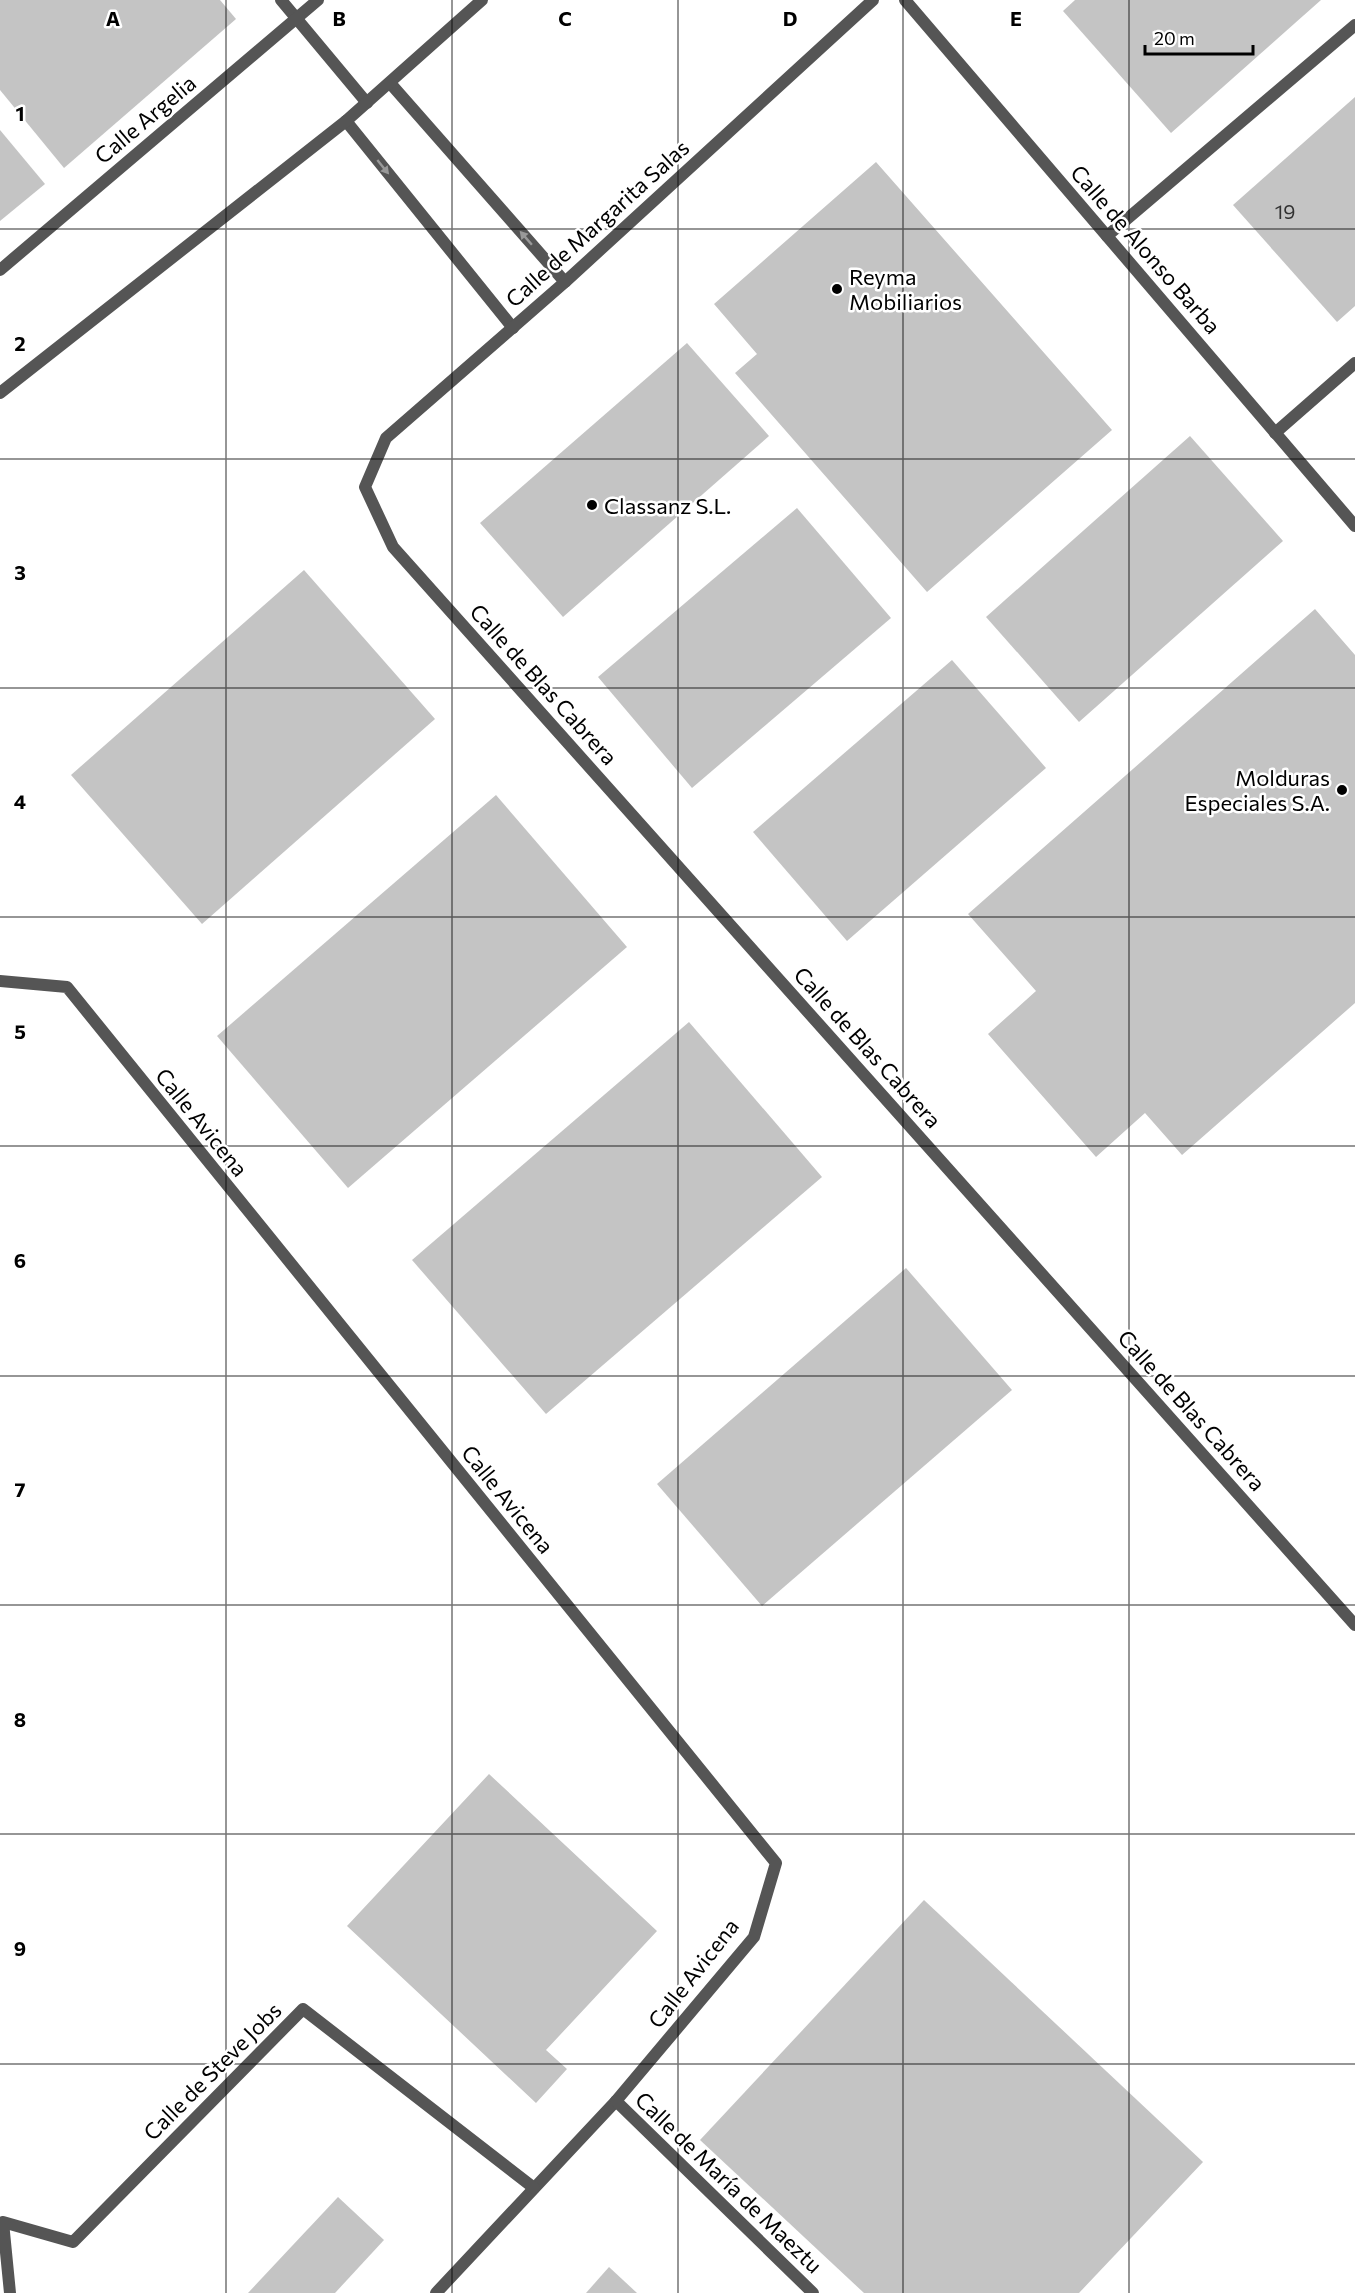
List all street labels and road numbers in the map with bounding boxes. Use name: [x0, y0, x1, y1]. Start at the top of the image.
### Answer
street label: Calle Argelia: [89, 69, 201, 169]
street label: Calle de Margarita Salas: [500, 134, 694, 312]
street label: Calle de Alonso Barba: [1065, 159, 1227, 339]
street label: Calle de Blas Cabrera: [465, 598, 623, 770]
street label: Calle de Blas Cabrera: [789, 961, 947, 1133]
street label: Calle Avicena: [150, 1062, 254, 1182]
street label: Calle de Blas Cabrera: [1113, 1324, 1271, 1496]
street label: Calle Avicena: [456, 1439, 560, 1559]
street label: Calle Avicena: [642, 1913, 744, 2033]
street label: Calle de Steve Jobs: [137, 1996, 287, 2146]
street label: Calle de María de Maeztu: [630, 2086, 828, 2278]

